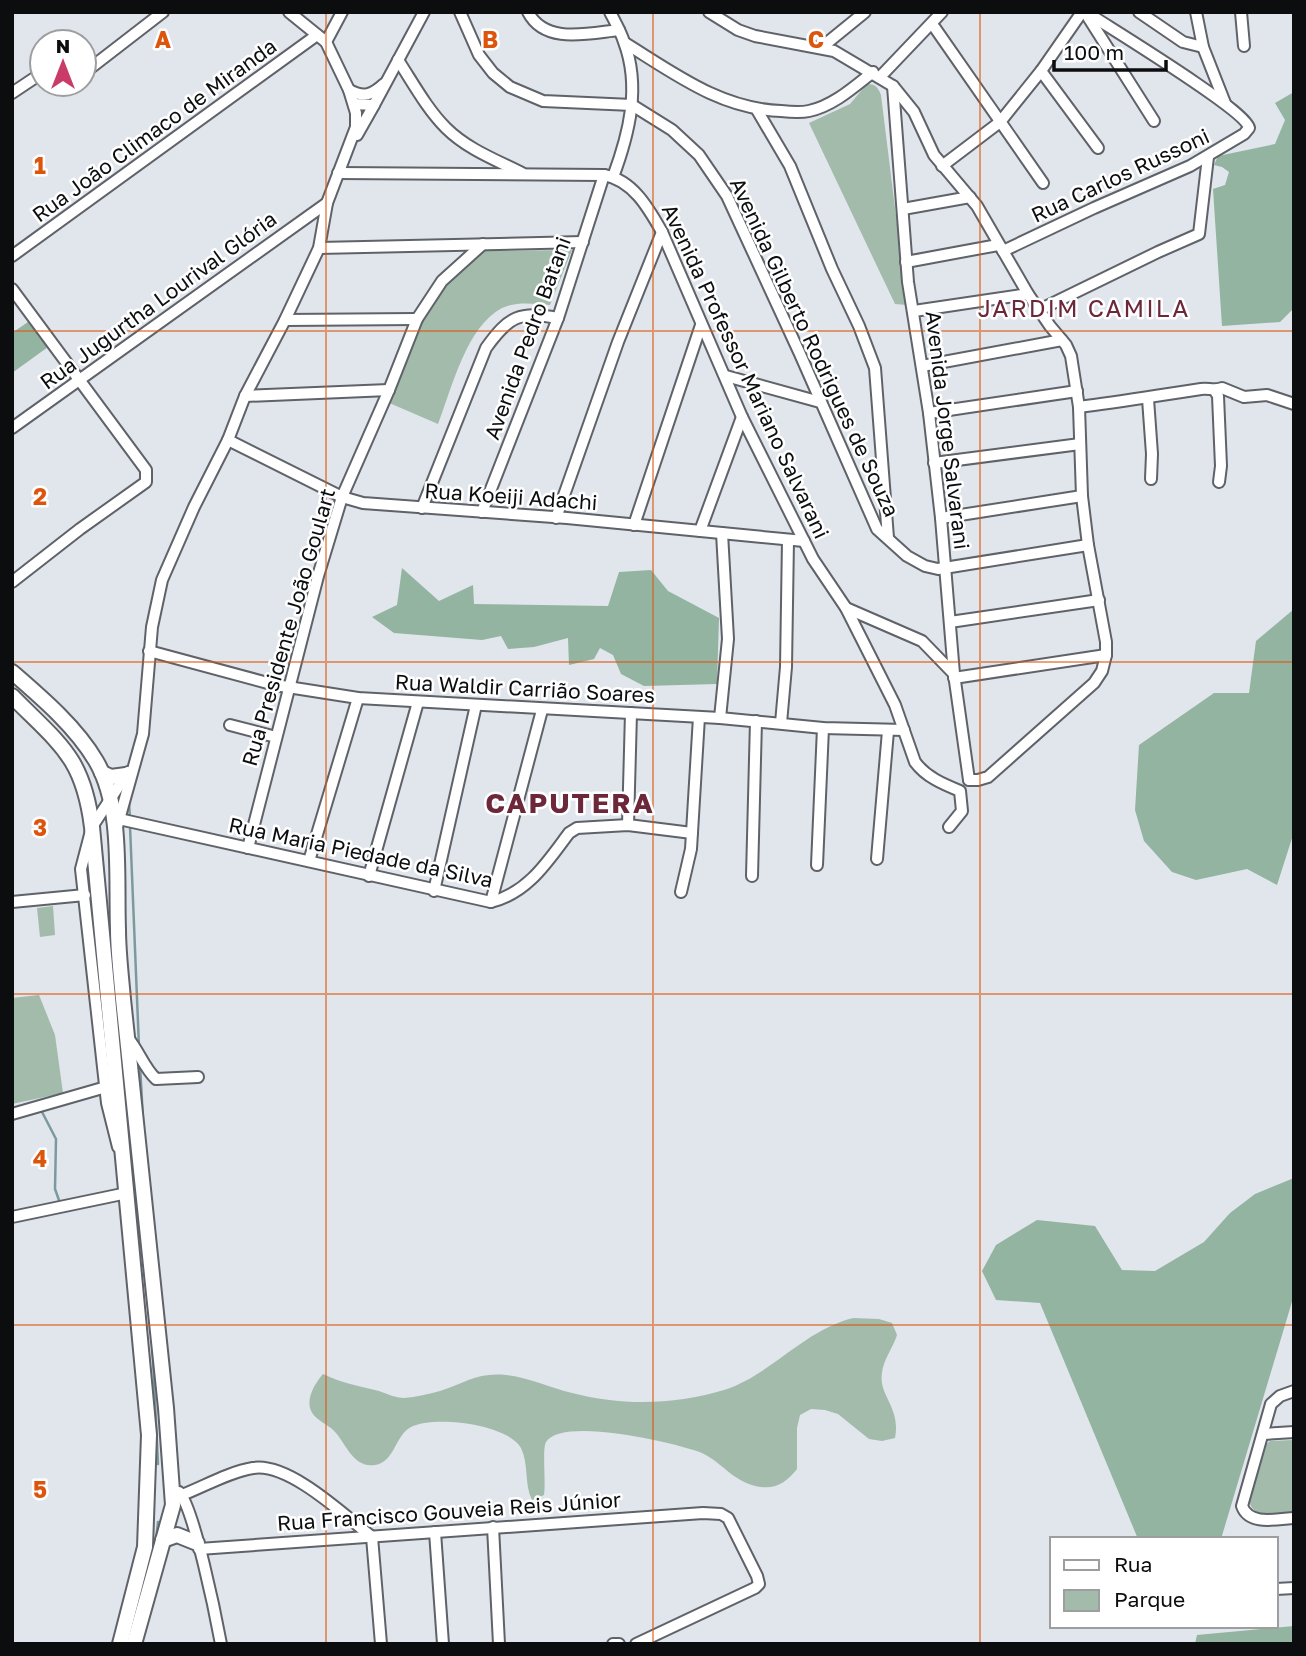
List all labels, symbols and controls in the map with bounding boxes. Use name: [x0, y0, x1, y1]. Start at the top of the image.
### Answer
text: A: [155, 25, 172, 53]
text: B: [482, 25, 498, 53]
text: C: [808, 25, 824, 53]
north arrow: [28, 28, 98, 98]
scale bar: [1054, 28, 1166, 72]
street label: Rua João Climaco de Miranda: [27, 33, 281, 227]
text: N: [56, 34, 70, 57]
text: 100 m: [1064, 39, 1124, 65]
street label: Rua Carlos Russoni: [1027, 122, 1213, 228]
text: 1: [34, 151, 46, 179]
street label: Avenida Gilberto Rodrigues de Souza: [725, 173, 905, 521]
street label: Avenida Professor Mariano Salvarani: [657, 200, 835, 542]
street label: Rua Jugurtha Lourival Glória: [35, 205, 281, 395]
street label: Avenida Pedro Batani: [478, 233, 576, 443]
district label: JARDIM CAMILA: [978, 293, 1190, 322]
street label: Avenida Jorge Salvarani: [920, 309, 976, 551]
street label: Rua Koeiji Adachi: [424, 477, 598, 515]
text: 2: [33, 482, 47, 510]
street label: Rua Presidente João Goulart: [236, 485, 340, 769]
street label: Rua Waldir Carrião Soares: [394, 668, 656, 708]
district label: CAPUTERA: [485, 786, 655, 819]
street label: Rua Maria Piedade da Silva: [226, 811, 496, 893]
text: 3: [33, 813, 47, 841]
text: 4: [33, 1144, 47, 1172]
text: 5: [33, 1475, 47, 1503]
street label: Rua Francisco Gouveia Reis Júnior: [276, 1486, 622, 1536]
legend: [1050, 1537, 1278, 1628]
text: Rua: [1114, 1551, 1152, 1577]
text: Parque: [1114, 1586, 1185, 1612]

